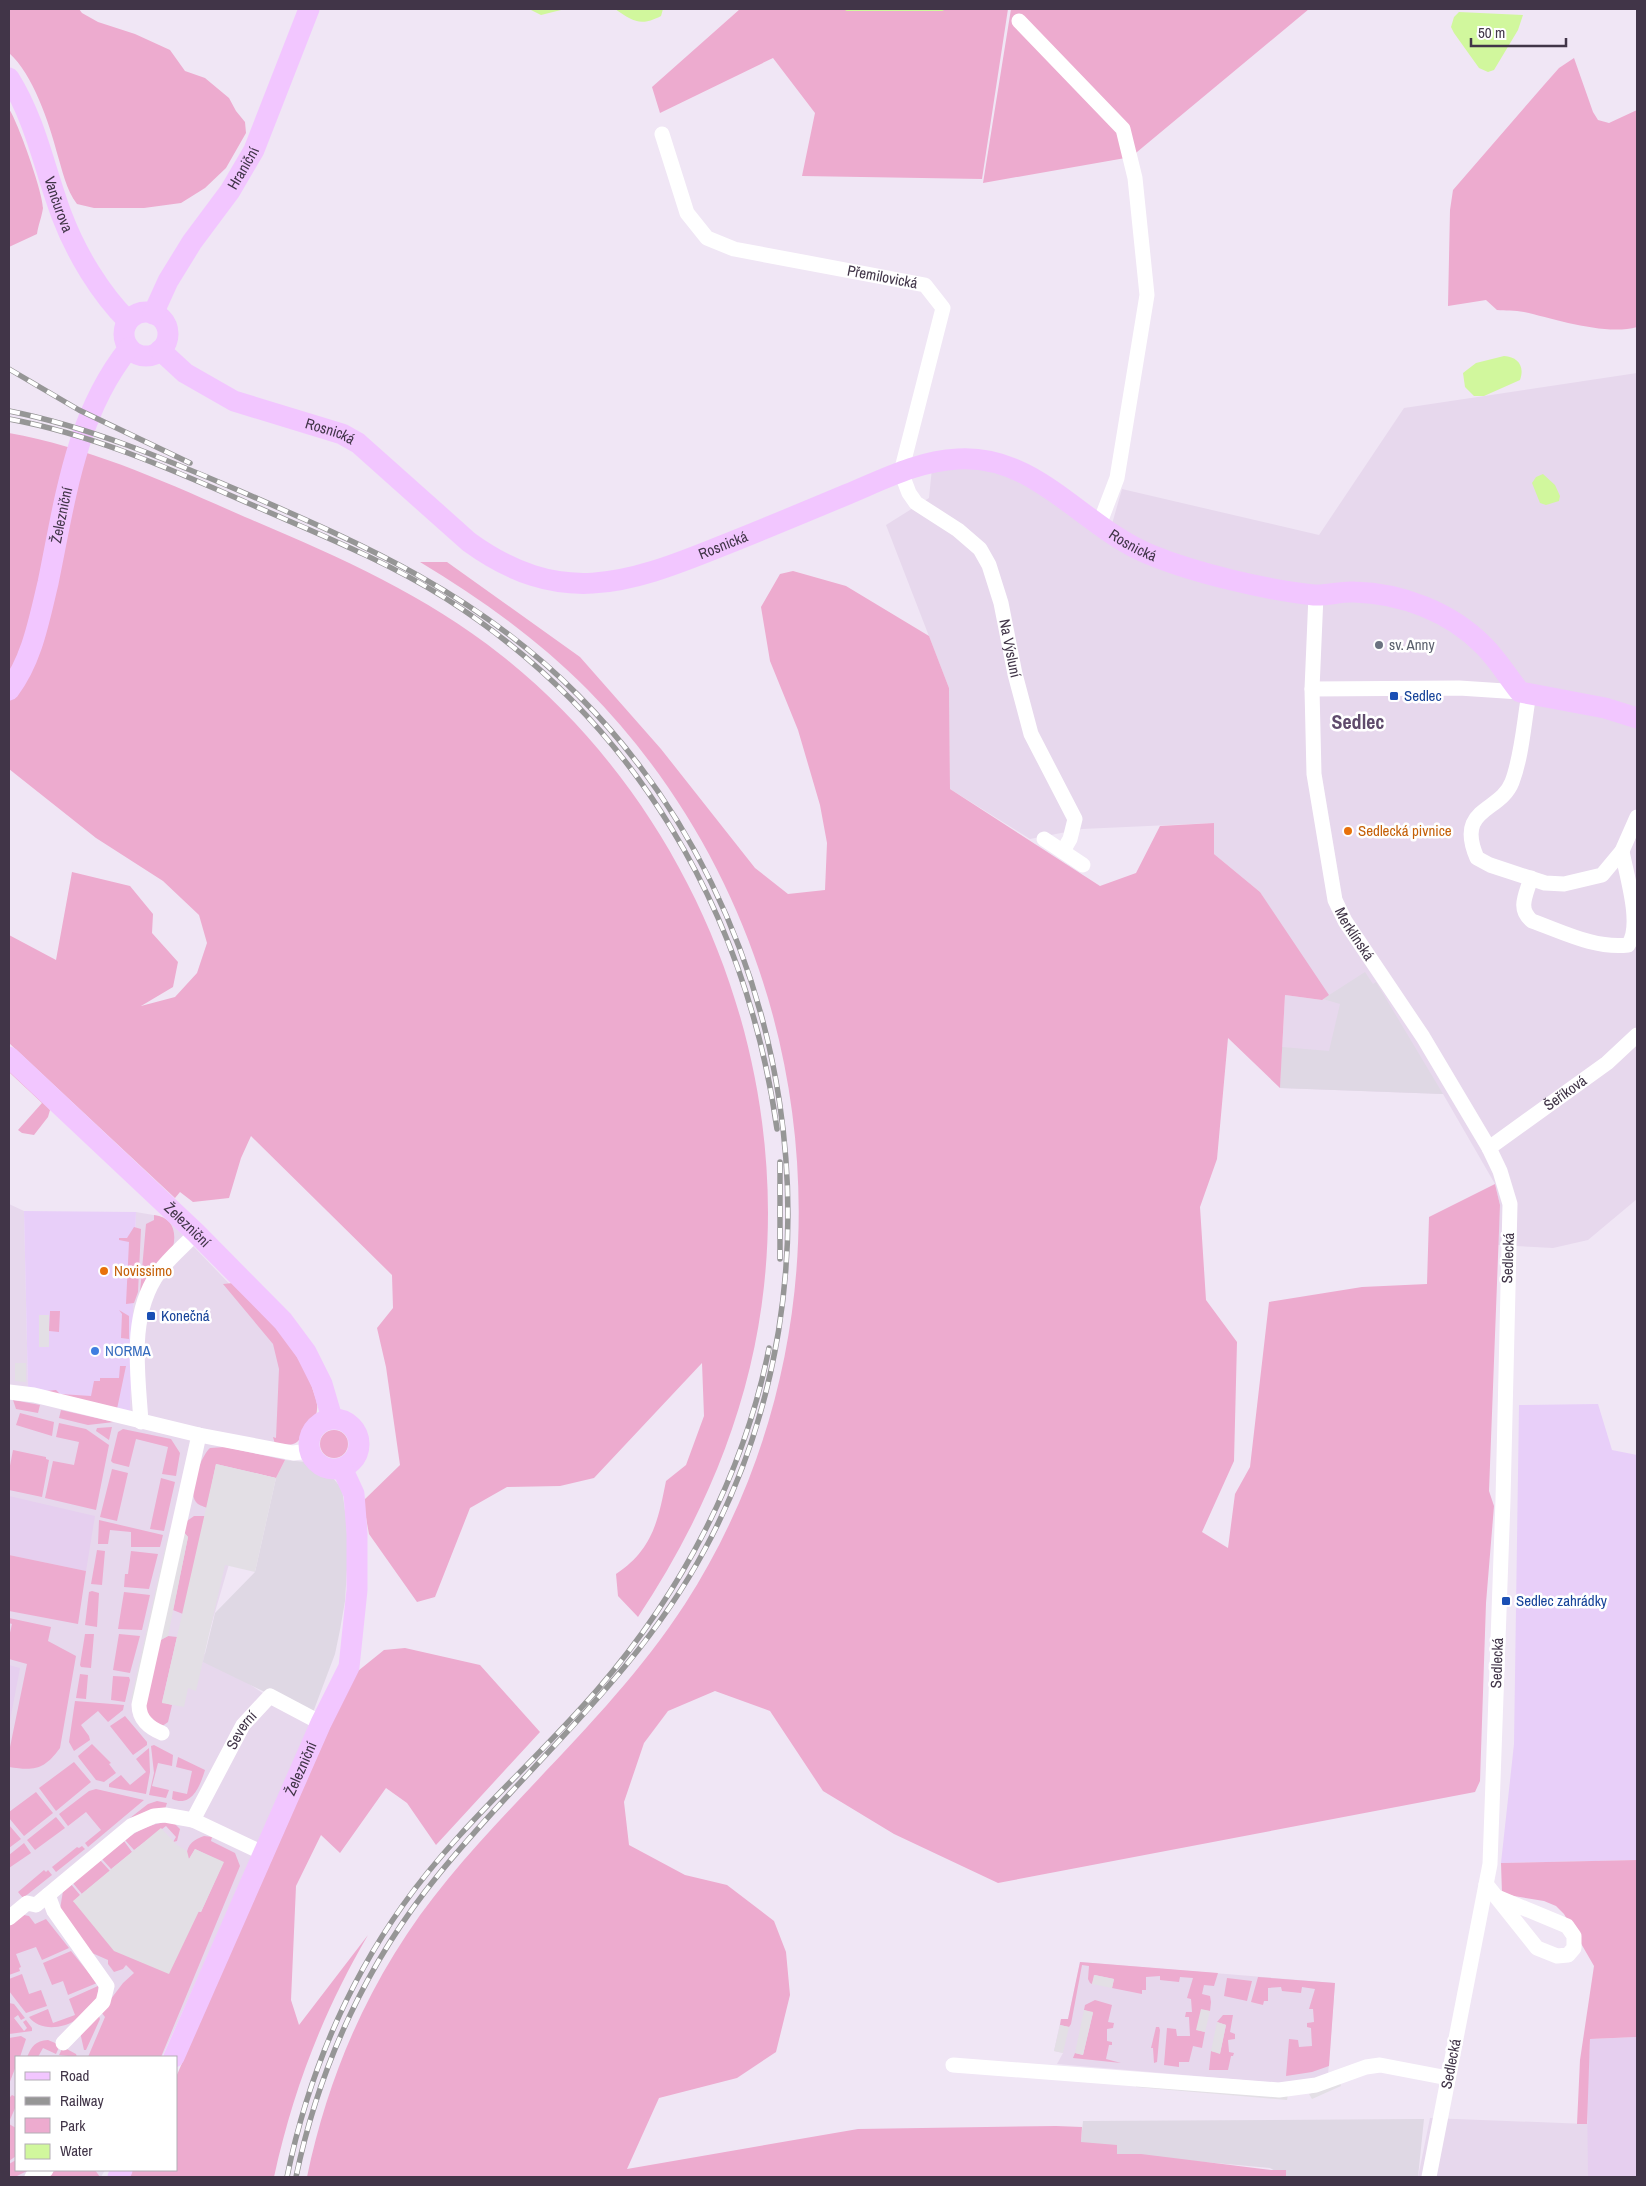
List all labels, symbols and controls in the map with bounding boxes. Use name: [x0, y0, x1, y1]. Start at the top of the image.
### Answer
scale bar: [1471, 15, 1566, 47]
text: 50 m: [1478, 22, 1505, 43]
street label: Hraniční: [222, 143, 264, 193]
street label: Vančurova: [39, 174, 79, 236]
street label: Přemilovická: [846, 260, 920, 293]
street label: Rosnická: [303, 412, 359, 449]
street label: Železniční: [45, 484, 77, 545]
street label: Rosnická: [1105, 524, 1160, 566]
street label: Rosnická: [695, 526, 751, 564]
street label: Na Výsluní: [994, 617, 1027, 680]
place label: sv. Anny: [1389, 634, 1435, 655]
marker: sv. Anny: [1373, 639, 1385, 651]
place label: Sedlec: [1404, 685, 1442, 706]
marker: Sedlec: [1388, 690, 1400, 702]
district label: Sedlec: [1332, 708, 1384, 735]
place label: Sedlecká pivnice: [1358, 820, 1452, 841]
marker: Sedlecká pivnice: [1342, 825, 1354, 837]
street label: Merklínská: [1330, 904, 1380, 965]
street label: Šeříková: [1539, 1070, 1591, 1115]
street label: Železniční: [160, 1197, 216, 1252]
street label: Sedlecká: [1496, 1232, 1519, 1284]
place label: Novissimo: [114, 1260, 172, 1281]
marker: Novissimo: [98, 1265, 110, 1277]
place label: Konečná: [161, 1305, 210, 1326]
marker: Konečná: [145, 1310, 157, 1322]
place label: NORMA: [105, 1340, 152, 1361]
marker: NORMA: [89, 1345, 101, 1357]
place label: Sedlec zahrádky: [1516, 1590, 1608, 1611]
marker: Sedlec zahrádky: [1500, 1595, 1512, 1607]
street label: Sedlecká: [1485, 1637, 1508, 1689]
street label: Severní: [221, 1705, 262, 1753]
street label: Železniční: [279, 1738, 322, 1799]
street label: Sedlecká: [1435, 2037, 1466, 2091]
legend: [15, 2056, 178, 2171]
text: Road: [60, 2065, 89, 2086]
text: Railway: [60, 2090, 105, 2111]
text: Park: [60, 2115, 86, 2136]
text: Water: [60, 2140, 92, 2161]

